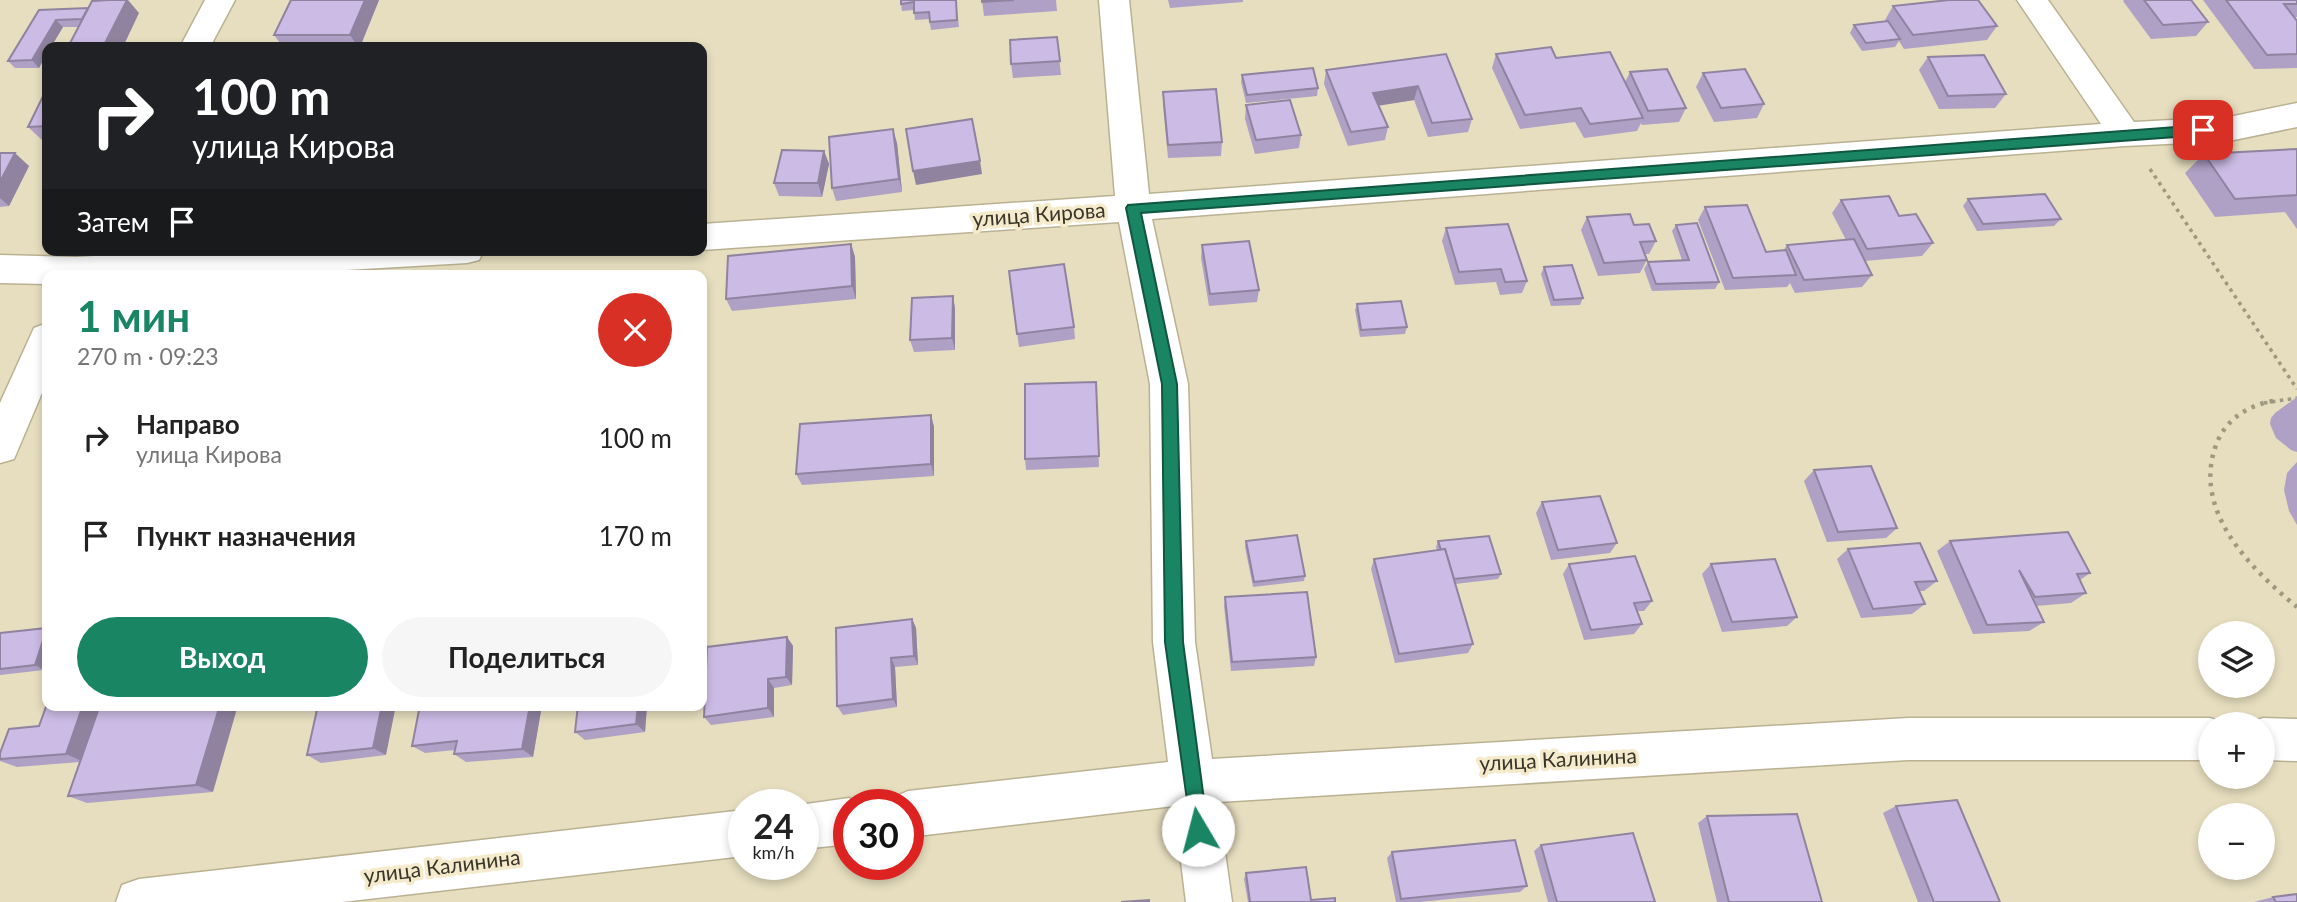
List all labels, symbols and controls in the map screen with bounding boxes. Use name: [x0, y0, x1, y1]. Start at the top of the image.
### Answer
text: 100 m: [192, 67, 330, 125]
icon: right: [77, 70, 168, 161]
pin: [2173, 100, 2233, 160]
icon: arrive: [2184, 111, 2222, 149]
text: улица Кирова: [192, 126, 395, 165]
street label: улица Кирова: [972, 196, 1106, 231]
icon: arrive: [163, 203, 201, 241]
text: Затем: [77, 206, 149, 238]
text: 1 мин: [77, 291, 190, 341]
button: close: [598, 293, 672, 367]
text: 270 m · 09:23: [77, 342, 219, 370]
text: Направо: [136, 408, 240, 440]
icon: right: [77, 419, 115, 457]
text: 100 m: [599, 422, 672, 454]
text: улица Кирова: [136, 440, 282, 468]
icon: arrive: [77, 517, 115, 555]
text: Пункт назначения: [136, 520, 356, 552]
text: 170 m: [599, 520, 672, 552]
button: Выход: [77, 617, 368, 697]
button: Поделиться: [382, 617, 672, 697]
map controls: [2198, 621, 2275, 880]
button: layers: [2198, 621, 2275, 698]
button: +: [2198, 712, 2275, 789]
street label: улица Калинина: [1479, 742, 1637, 775]
speed limit sign: 30: [833, 789, 924, 880]
position arrow: [1161, 793, 1235, 867]
button: −: [2198, 803, 2275, 880]
text: 24: [753, 804, 794, 846]
text: km/h: [752, 841, 795, 863]
street label: улица Калинина: [362, 843, 522, 888]

